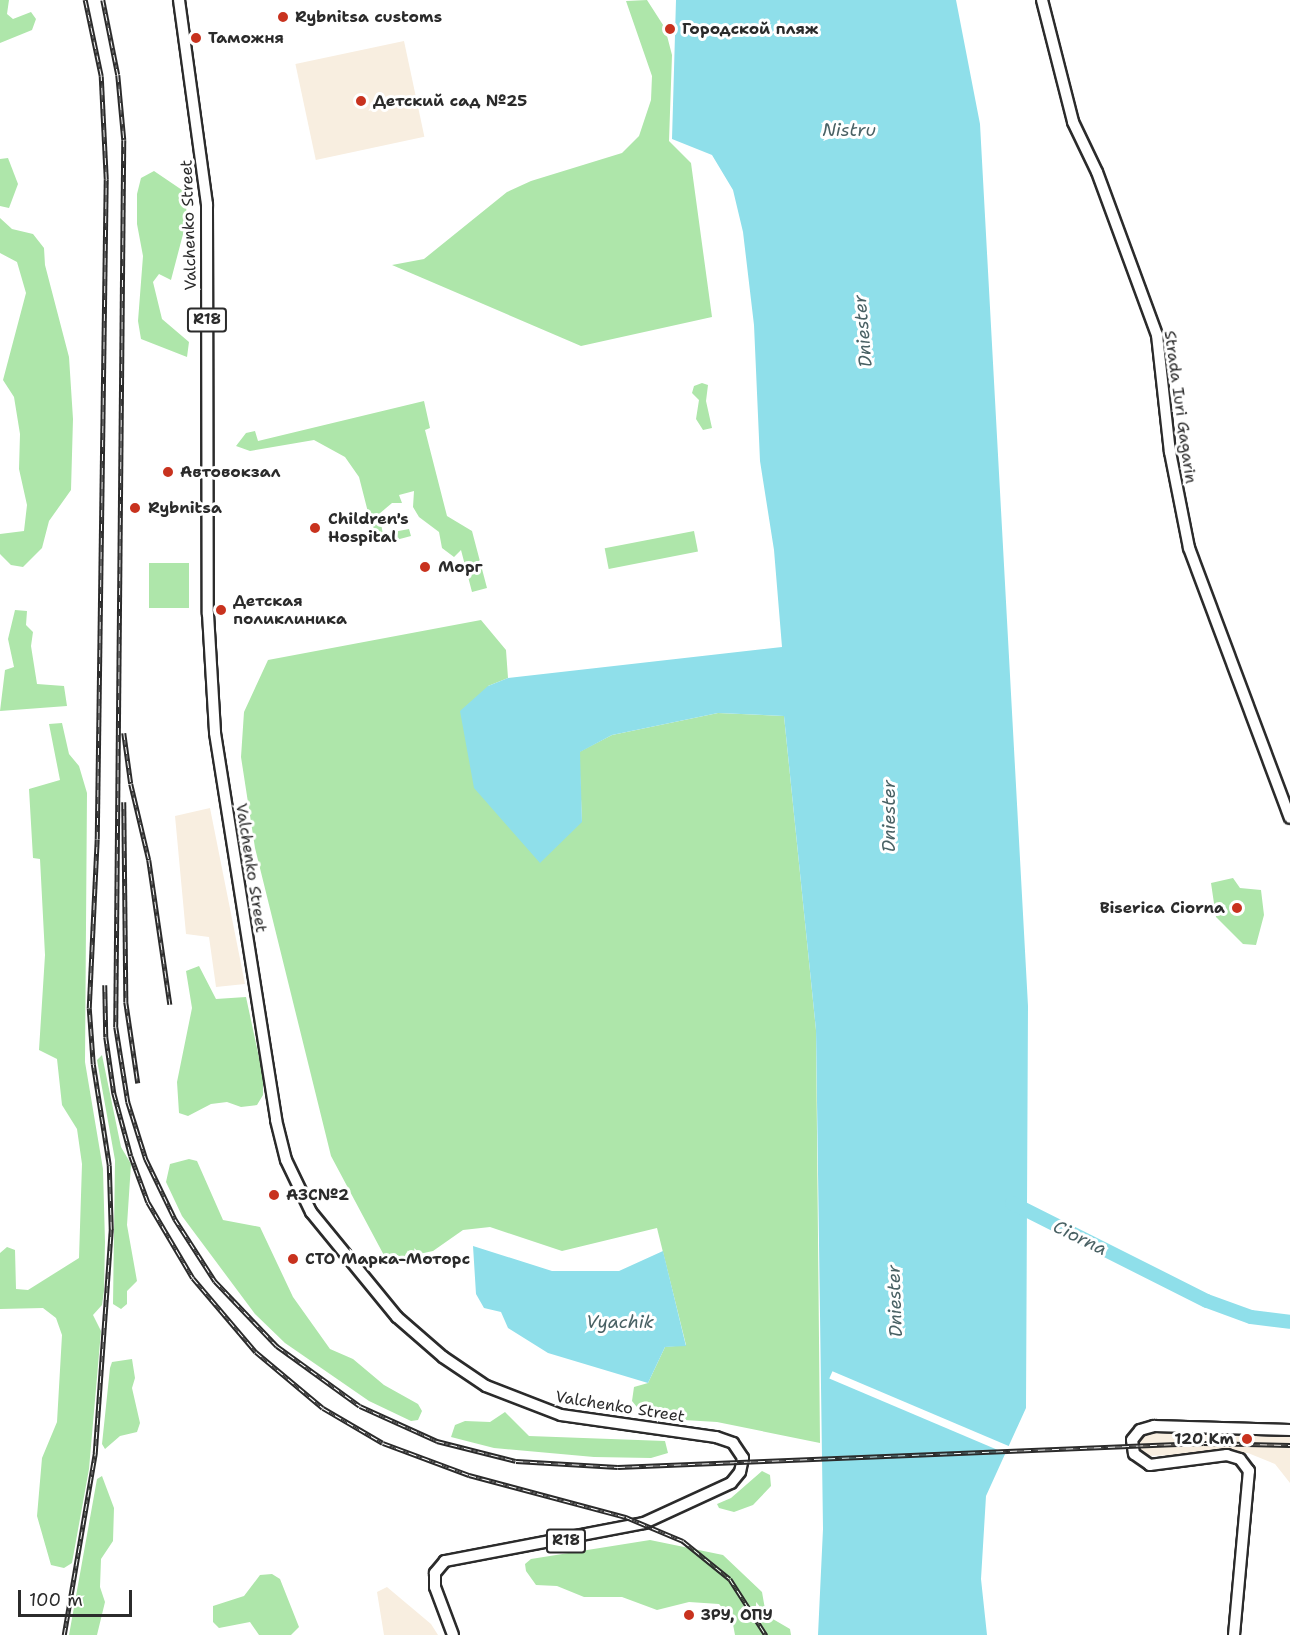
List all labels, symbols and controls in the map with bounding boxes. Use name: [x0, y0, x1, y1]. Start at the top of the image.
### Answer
place label: Rybnitsa customs: [295, 7, 442, 27]
marker: Rybnitsa customs: [276, 10, 290, 24]
place label: Городской пляж: [682, 19, 818, 39]
marker: Городской пляж: [663, 22, 677, 36]
place label: Таможня: [208, 28, 284, 48]
marker: Таможня: [189, 31, 203, 45]
place label: Детский сад №25: [373, 91, 527, 111]
marker: Детский сад №25: [354, 94, 368, 108]
water label: Nistru: [822, 119, 876, 141]
street label: Valchenko Street: [177, 159, 201, 291]
water label: Dniester: [849, 294, 877, 368]
road number: R18: [186, 308, 228, 332]
street label: Strada Iuri Gagarin: [1160, 329, 1200, 485]
place label: Автовокзал: [180, 462, 280, 482]
marker: Автовокзал: [161, 465, 175, 479]
place label: Rybnitsa: [148, 498, 222, 518]
marker: Rybnitsa: [126, 499, 144, 517]
place label: Children's Hospital: [328, 509, 409, 547]
marker: Children's Hospital: [306, 519, 324, 537]
place label: Морг: [438, 557, 483, 577]
marker: Морг: [416, 558, 434, 576]
place label: Детская поликлиника: [233, 591, 347, 629]
marker: Детская поликлиника: [214, 603, 228, 617]
water label: Dniester: [878, 780, 900, 852]
street label: Valchenko Street: [231, 802, 271, 934]
place label: Biserica Ciorna: [1100, 898, 1225, 918]
marker: Biserica Ciorna: [1230, 901, 1244, 915]
place label: АЗС№2: [286, 1185, 349, 1205]
marker: АЗС№2: [267, 1188, 281, 1202]
water label: Ciorna: [1050, 1216, 1110, 1260]
place label: СТО Марка-Моторс: [305, 1249, 470, 1269]
marker: СТО Марка-Моторс: [286, 1252, 300, 1266]
water label: Dniester: [883, 1264, 907, 1338]
water label: Vyachik: [586, 1311, 654, 1333]
street label: Valchenko Street: [554, 1387, 686, 1427]
place label: 120 Km: [1174, 1429, 1234, 1449]
marker: 120 Km: [1238, 1430, 1256, 1448]
road number: R18: [545, 1529, 587, 1553]
scale bar: [21, 1578, 135, 1616]
text: 100 m: [29, 1588, 83, 1612]
place label: ЗРУ, ОПУ: [701, 1605, 773, 1625]
marker: ЗРУ, ОПУ: [682, 1608, 696, 1622]

